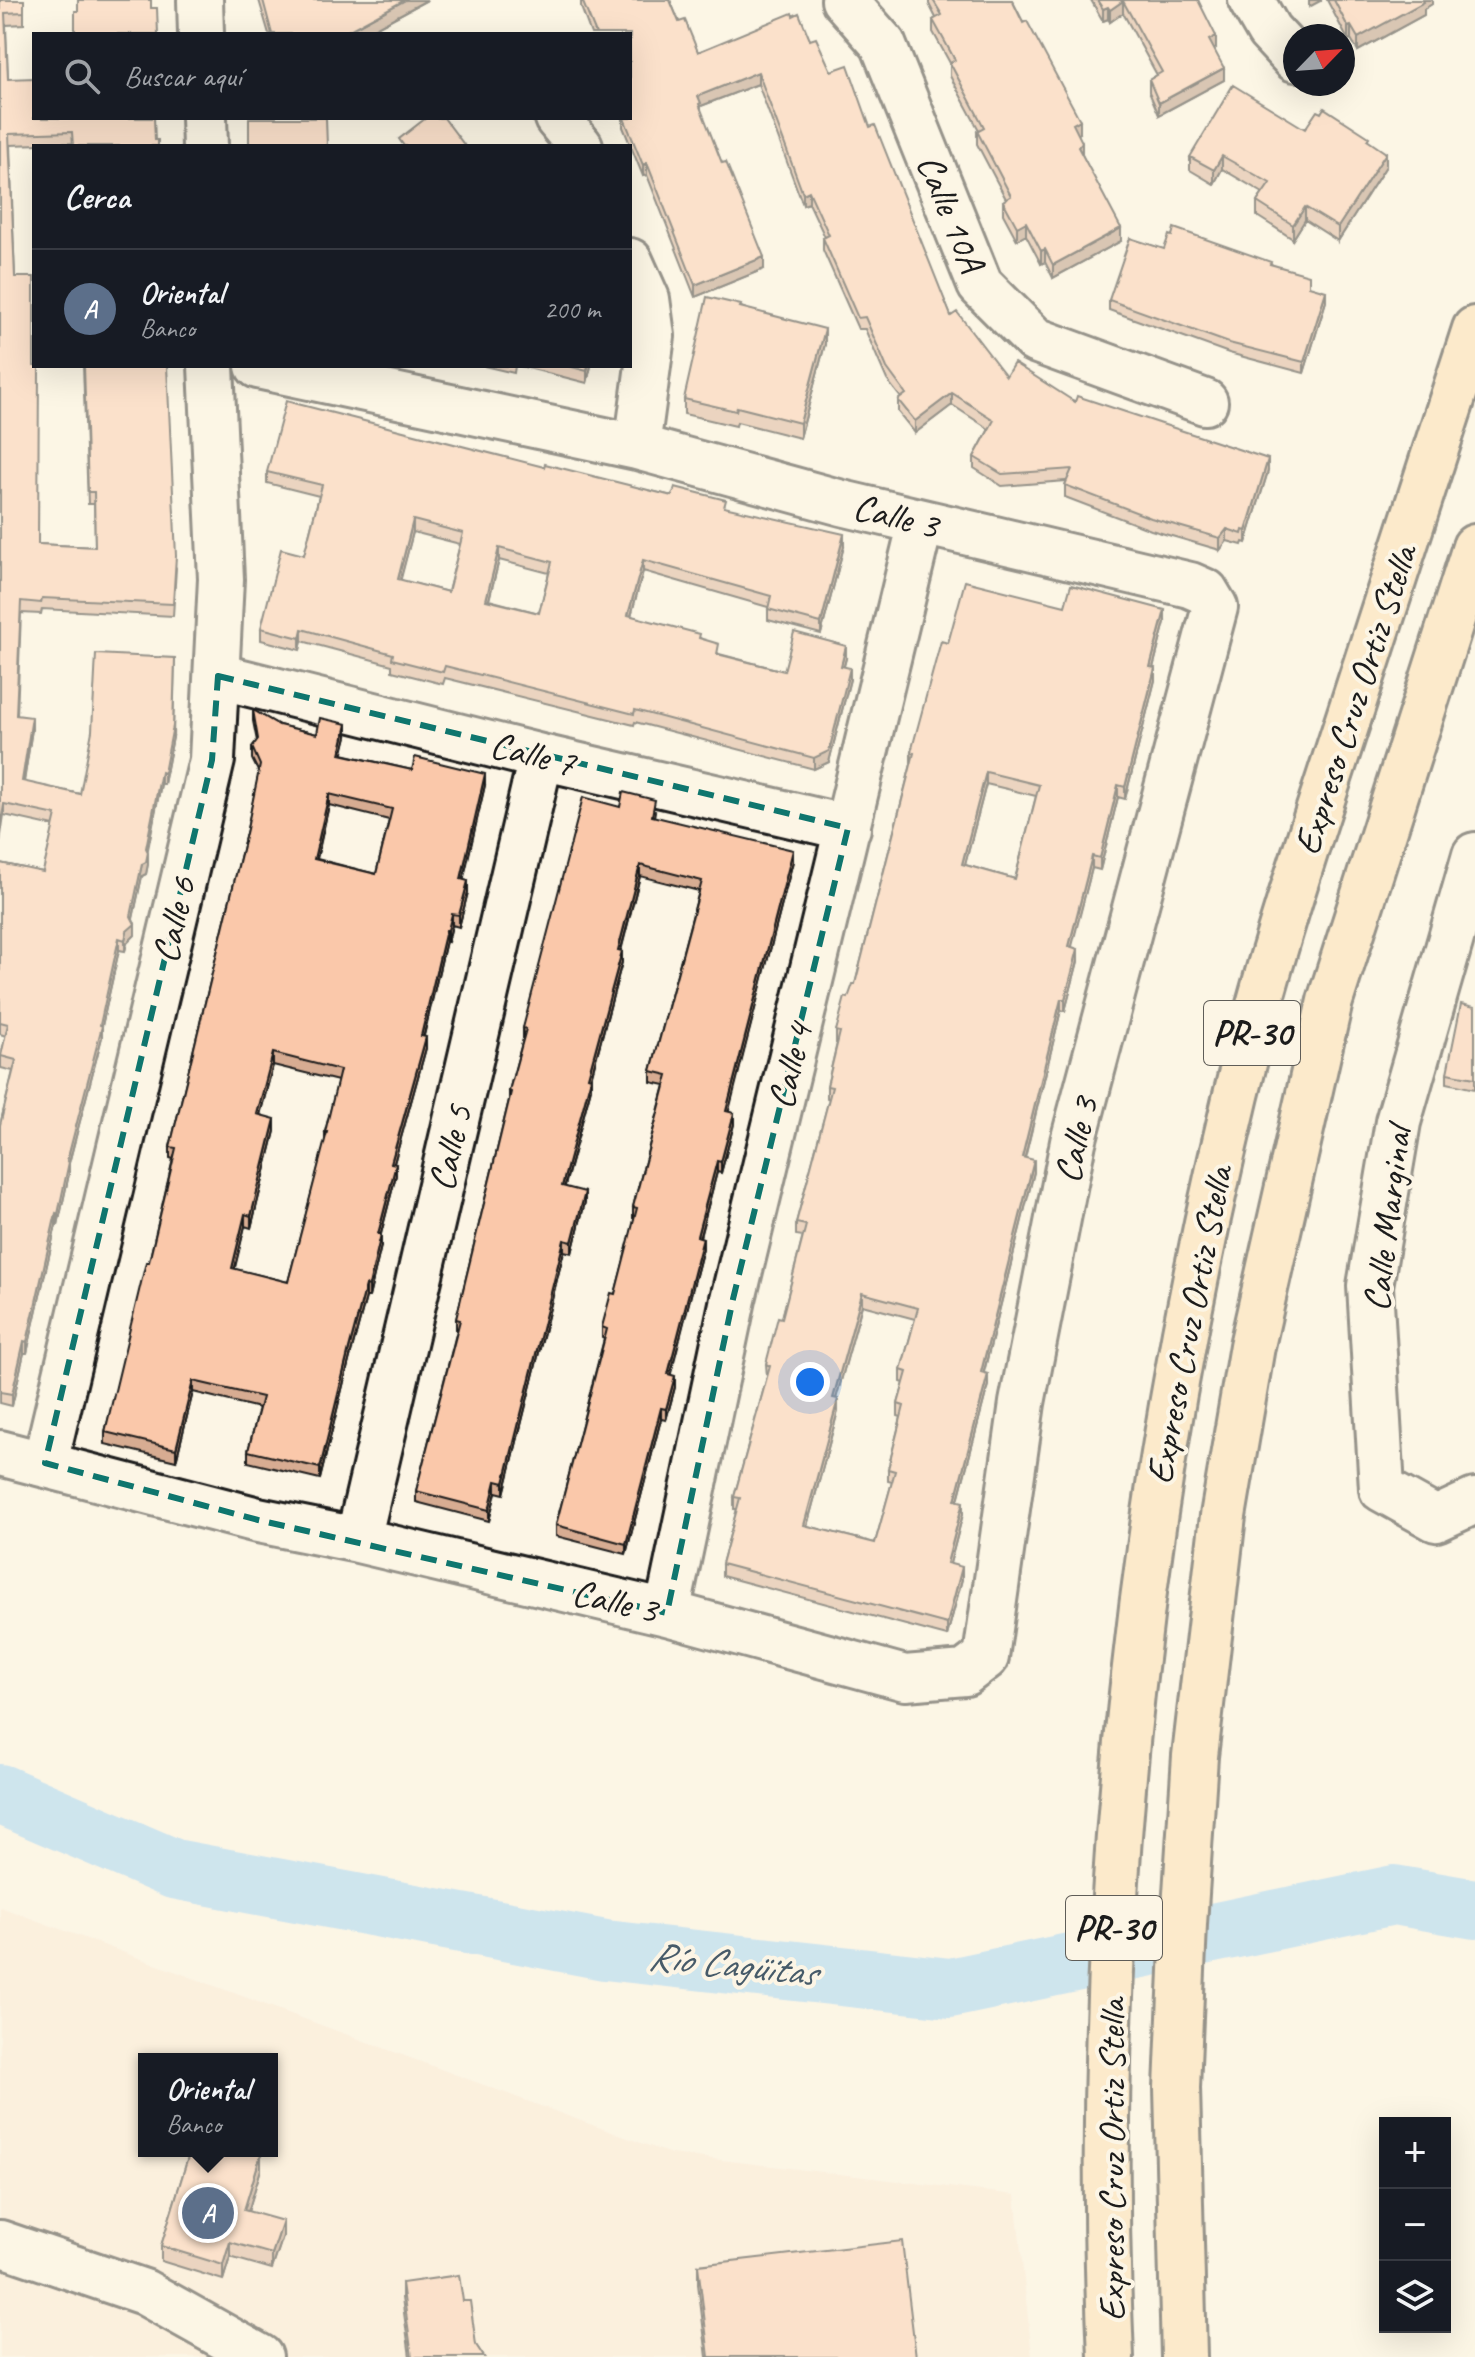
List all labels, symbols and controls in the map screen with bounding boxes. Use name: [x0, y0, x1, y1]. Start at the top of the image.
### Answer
north arrow: [1283, 24, 1355, 96]
search box: [32, 32, 632, 120]
icon: search: [60, 54, 104, 98]
text: Buscar aquí: [124, 57, 242, 95]
street label: Calle 10A: [906, 148, 996, 280]
text: Cerca: [64, 175, 130, 218]
text: Oriental: [140, 274, 224, 312]
text: A: [83, 293, 97, 326]
text: 200 m: [544, 293, 600, 326]
text: Banco: [140, 312, 195, 345]
street label: Calle 3: [849, 483, 946, 550]
street label: Expreso Cruz Ortiz Stella: [1283, 536, 1428, 861]
street label: Calle 7: [486, 721, 582, 788]
street label: Calle 6: [141, 871, 207, 967]
road number: PR-30: [1204, 1001, 1300, 1065]
street label: Calle 4: [757, 1015, 824, 1113]
street label: Calle 3: [1043, 1090, 1109, 1187]
street label: Calle 5: [417, 1099, 483, 1195]
street label: Calle Marginal: [1352, 1118, 1422, 1314]
street label: Expreso Cruz Ortiz Stella: [1135, 1159, 1243, 1488]
your location: [790, 1362, 830, 1402]
street label: Calle 3: [568, 1568, 665, 1634]
road number: PR-30: [1066, 1896, 1162, 1960]
water label: Río Cagüitas: [646, 1930, 824, 1998]
street label: Expreso Cruz Ortiz Stella: [1088, 1995, 1135, 2321]
popup: [138, 2053, 278, 2157]
text: Oriental: [166, 2070, 250, 2108]
text: Banco: [166, 2108, 221, 2141]
map controls: [1379, 2117, 1451, 2333]
button: +: [1379, 2117, 1451, 2189]
pin: A: [182, 2183, 234, 2243]
button: −: [1379, 2189, 1451, 2261]
button: layers: [1379, 2261, 1451, 2333]

